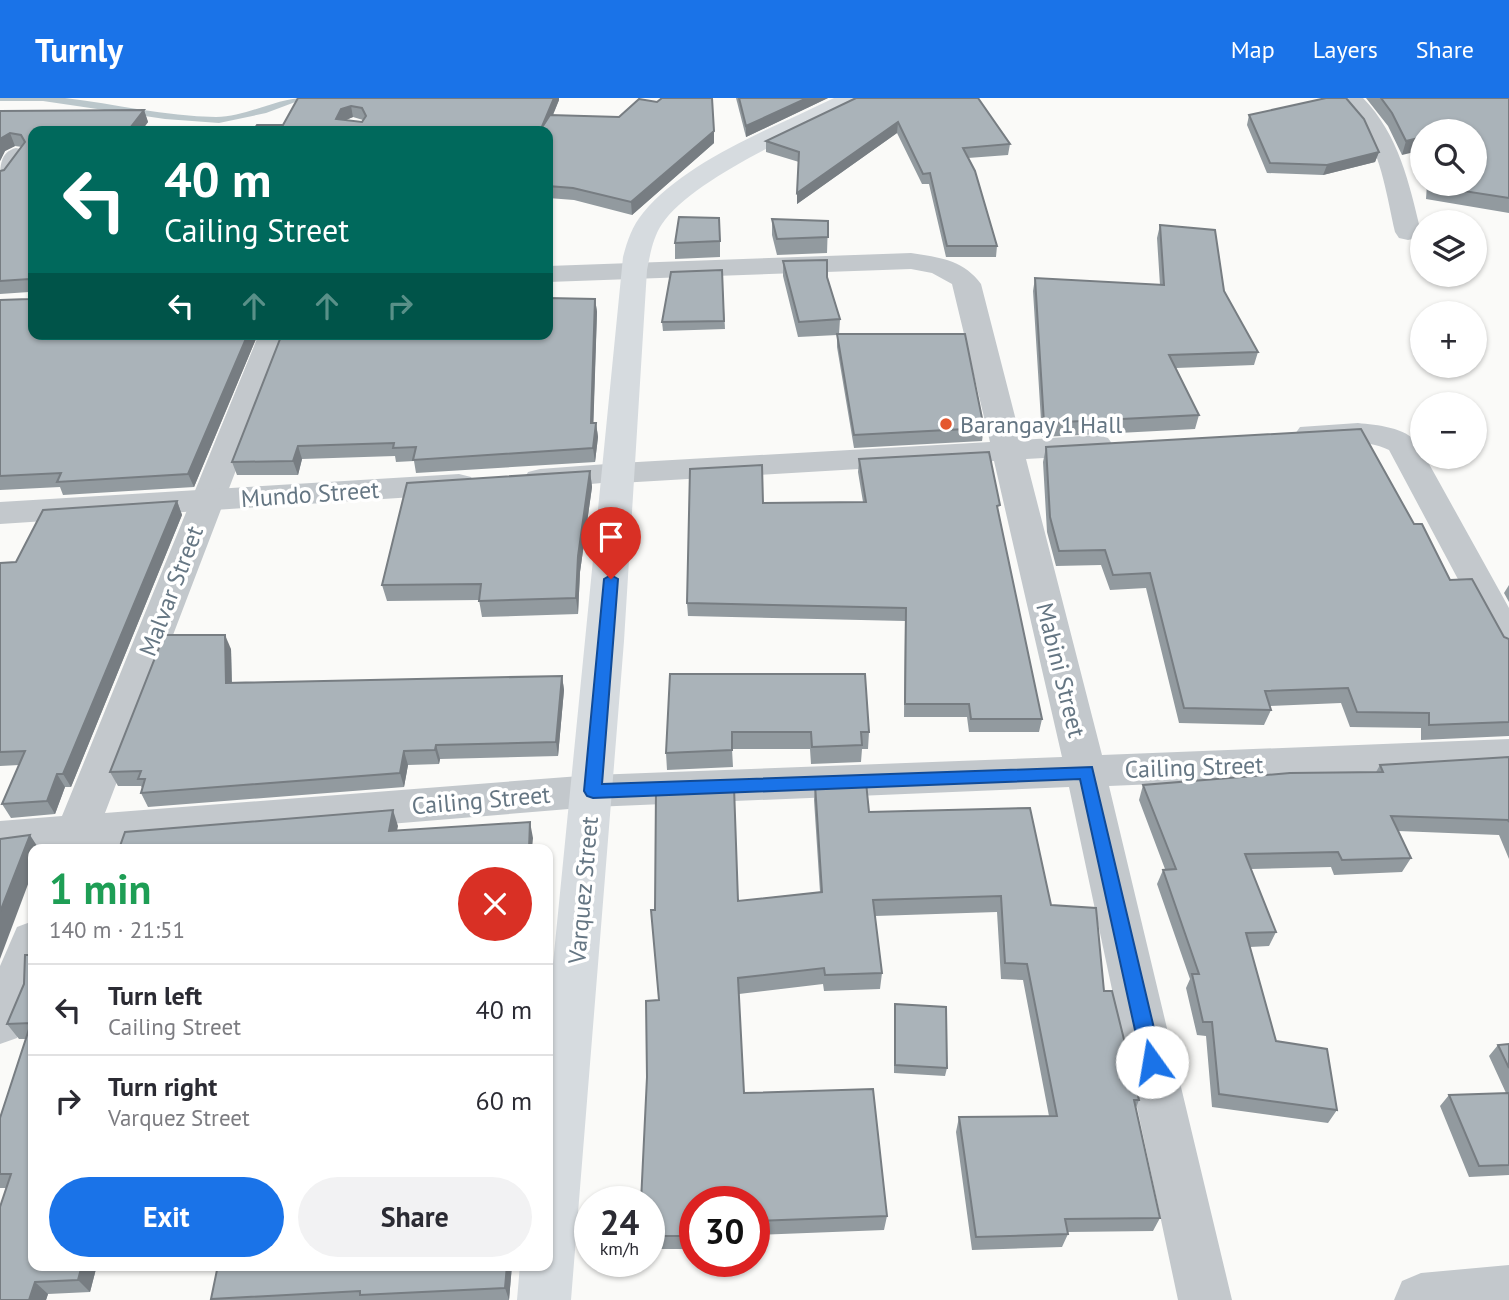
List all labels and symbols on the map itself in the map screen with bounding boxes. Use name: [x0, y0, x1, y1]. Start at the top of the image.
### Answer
place label: Barangay 1 Hall: [960, 409, 1122, 440]
marker: Barangay 1 Hall: [938, 416, 954, 432]
street label: Mundo Street: [240, 474, 380, 514]
pin: [581, 507, 641, 579]
street label: Malvar Street: [132, 521, 210, 661]
street label: Mabini Street: [1029, 600, 1093, 740]
street label: Cailing Street: [1124, 749, 1264, 785]
street label: Cailing Street: [411, 779, 551, 821]
street label: Varquez Street: [561, 815, 605, 966]
position arrow: [1115, 1025, 1189, 1099]
speed limit sign: 30: [679, 1186, 770, 1277]

